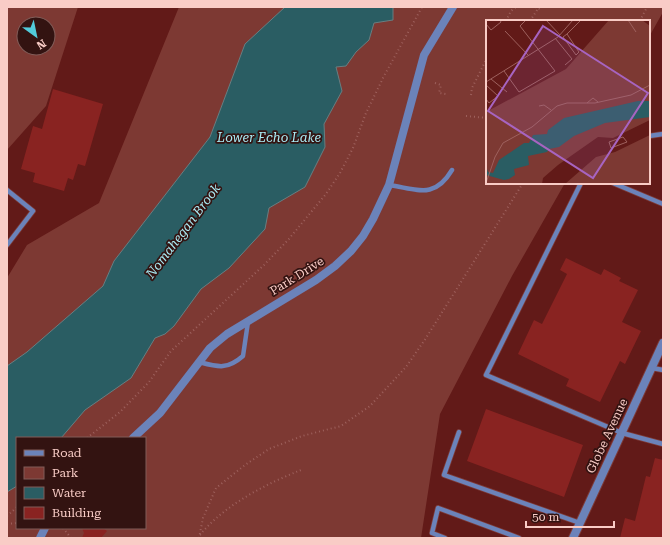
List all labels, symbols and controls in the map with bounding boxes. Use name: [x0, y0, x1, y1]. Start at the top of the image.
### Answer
north arrow: [16, 16, 56, 56]
inset map: [486, 20, 650, 184]
text: N: [34, 36, 48, 52]
water label: Lower Echo Lake: [216, 130, 321, 145]
water label: Nomahegan Brook: [142, 180, 224, 282]
street label: Park Drive: [268, 254, 327, 298]
street label: Globe Avenue: [584, 396, 631, 476]
legend: [16, 437, 146, 529]
text: Road: [52, 446, 82, 460]
text: Park: [52, 466, 79, 480]
text: Water: [52, 486, 86, 500]
scale bar: [526, 503, 614, 529]
text: Building: [52, 506, 101, 520]
text: 50 m: [532, 510, 559, 524]

